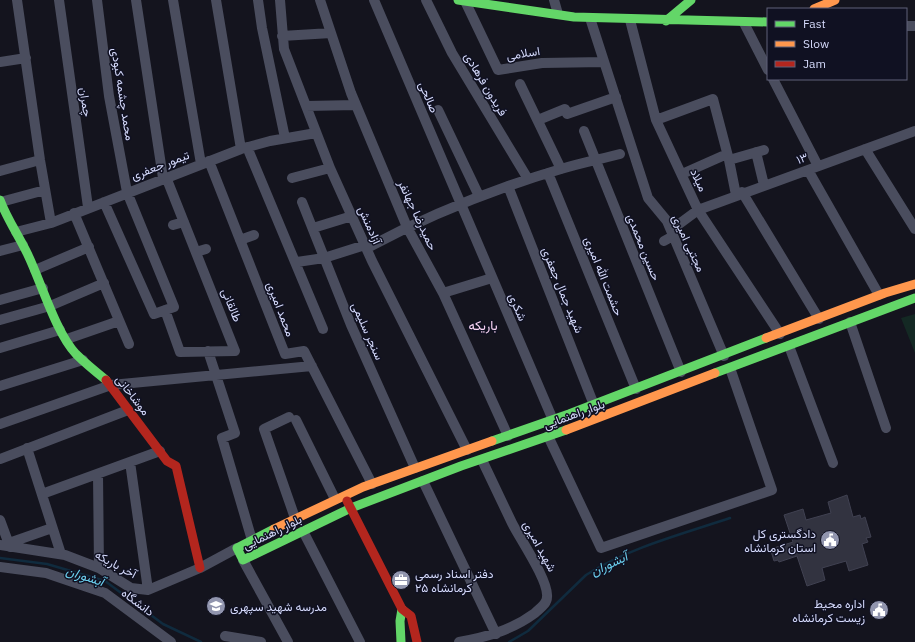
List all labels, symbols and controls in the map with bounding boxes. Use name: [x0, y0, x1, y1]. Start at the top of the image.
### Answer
legend: [767, 8, 907, 80]
text: Fast: [803, 16, 826, 31]
text: Slow: [803, 36, 829, 51]
street label: اسلامی: [505, 43, 541, 64]
street label: محمد چشمه کبودی: [107, 46, 138, 142]
street label: فریدون فرهادی: [460, 50, 511, 119]
text: Jam: [803, 56, 826, 71]
street label: صالحی: [415, 79, 442, 115]
street label: چمران: [76, 86, 95, 118]
street label: تیمور جعفری: [129, 147, 192, 184]
street label: ۱۳: [794, 149, 810, 167]
street label: میلاد: [687, 166, 711, 194]
street label: حمیدرضا جهانفر: [394, 176, 441, 253]
street label: آزادمنش: [354, 204, 385, 248]
street label: حسین محمدی: [623, 211, 664, 283]
street label: مجتبی امیری: [668, 212, 709, 275]
street label: حشمت الله امیری: [580, 234, 627, 318]
street label: شهید جمال جعفری: [538, 245, 587, 336]
street label: محمد امیری: [263, 279, 298, 339]
street label: طالقانی: [218, 286, 246, 324]
street label: شکری: [505, 291, 531, 324]
street label: سنجر سلیمی: [348, 300, 387, 363]
district label: باریکه: [468, 317, 498, 334]
street label: موشاخانی: [112, 372, 153, 419]
street label: بلوار راهنمایی: [541, 396, 607, 433]
street label: بلوار راهنمایی: [240, 511, 305, 554]
street label: شهید امیری: [519, 518, 560, 575]
place label: دادگستری کل استان کرمانشاه: [744, 526, 816, 556]
public building icon: دادگستری کل استان کرمانشاه: [819, 529, 841, 551]
water label: آبشوران: [588, 546, 634, 580]
street label: آخر باریکه: [92, 547, 141, 583]
water label: آبشوران: [64, 562, 110, 591]
place label: دفتر اسناد رسمی ۲۵ کرمانشاه: [415, 566, 494, 596]
office icon: دفتر اسناد رسمی ۲۵ کرمانشاه: [390, 569, 412, 591]
street label: دانشگاه: [119, 585, 157, 619]
school or university icon: مدرسه شهید سپهری: [205, 595, 227, 617]
place label: اداره محیط زیست کرمانشاه: [792, 596, 865, 626]
place label: مدرسه شهید سپهری: [230, 599, 327, 615]
public building icon: اداره محیط زیست کرمانشاه: [868, 599, 890, 621]

